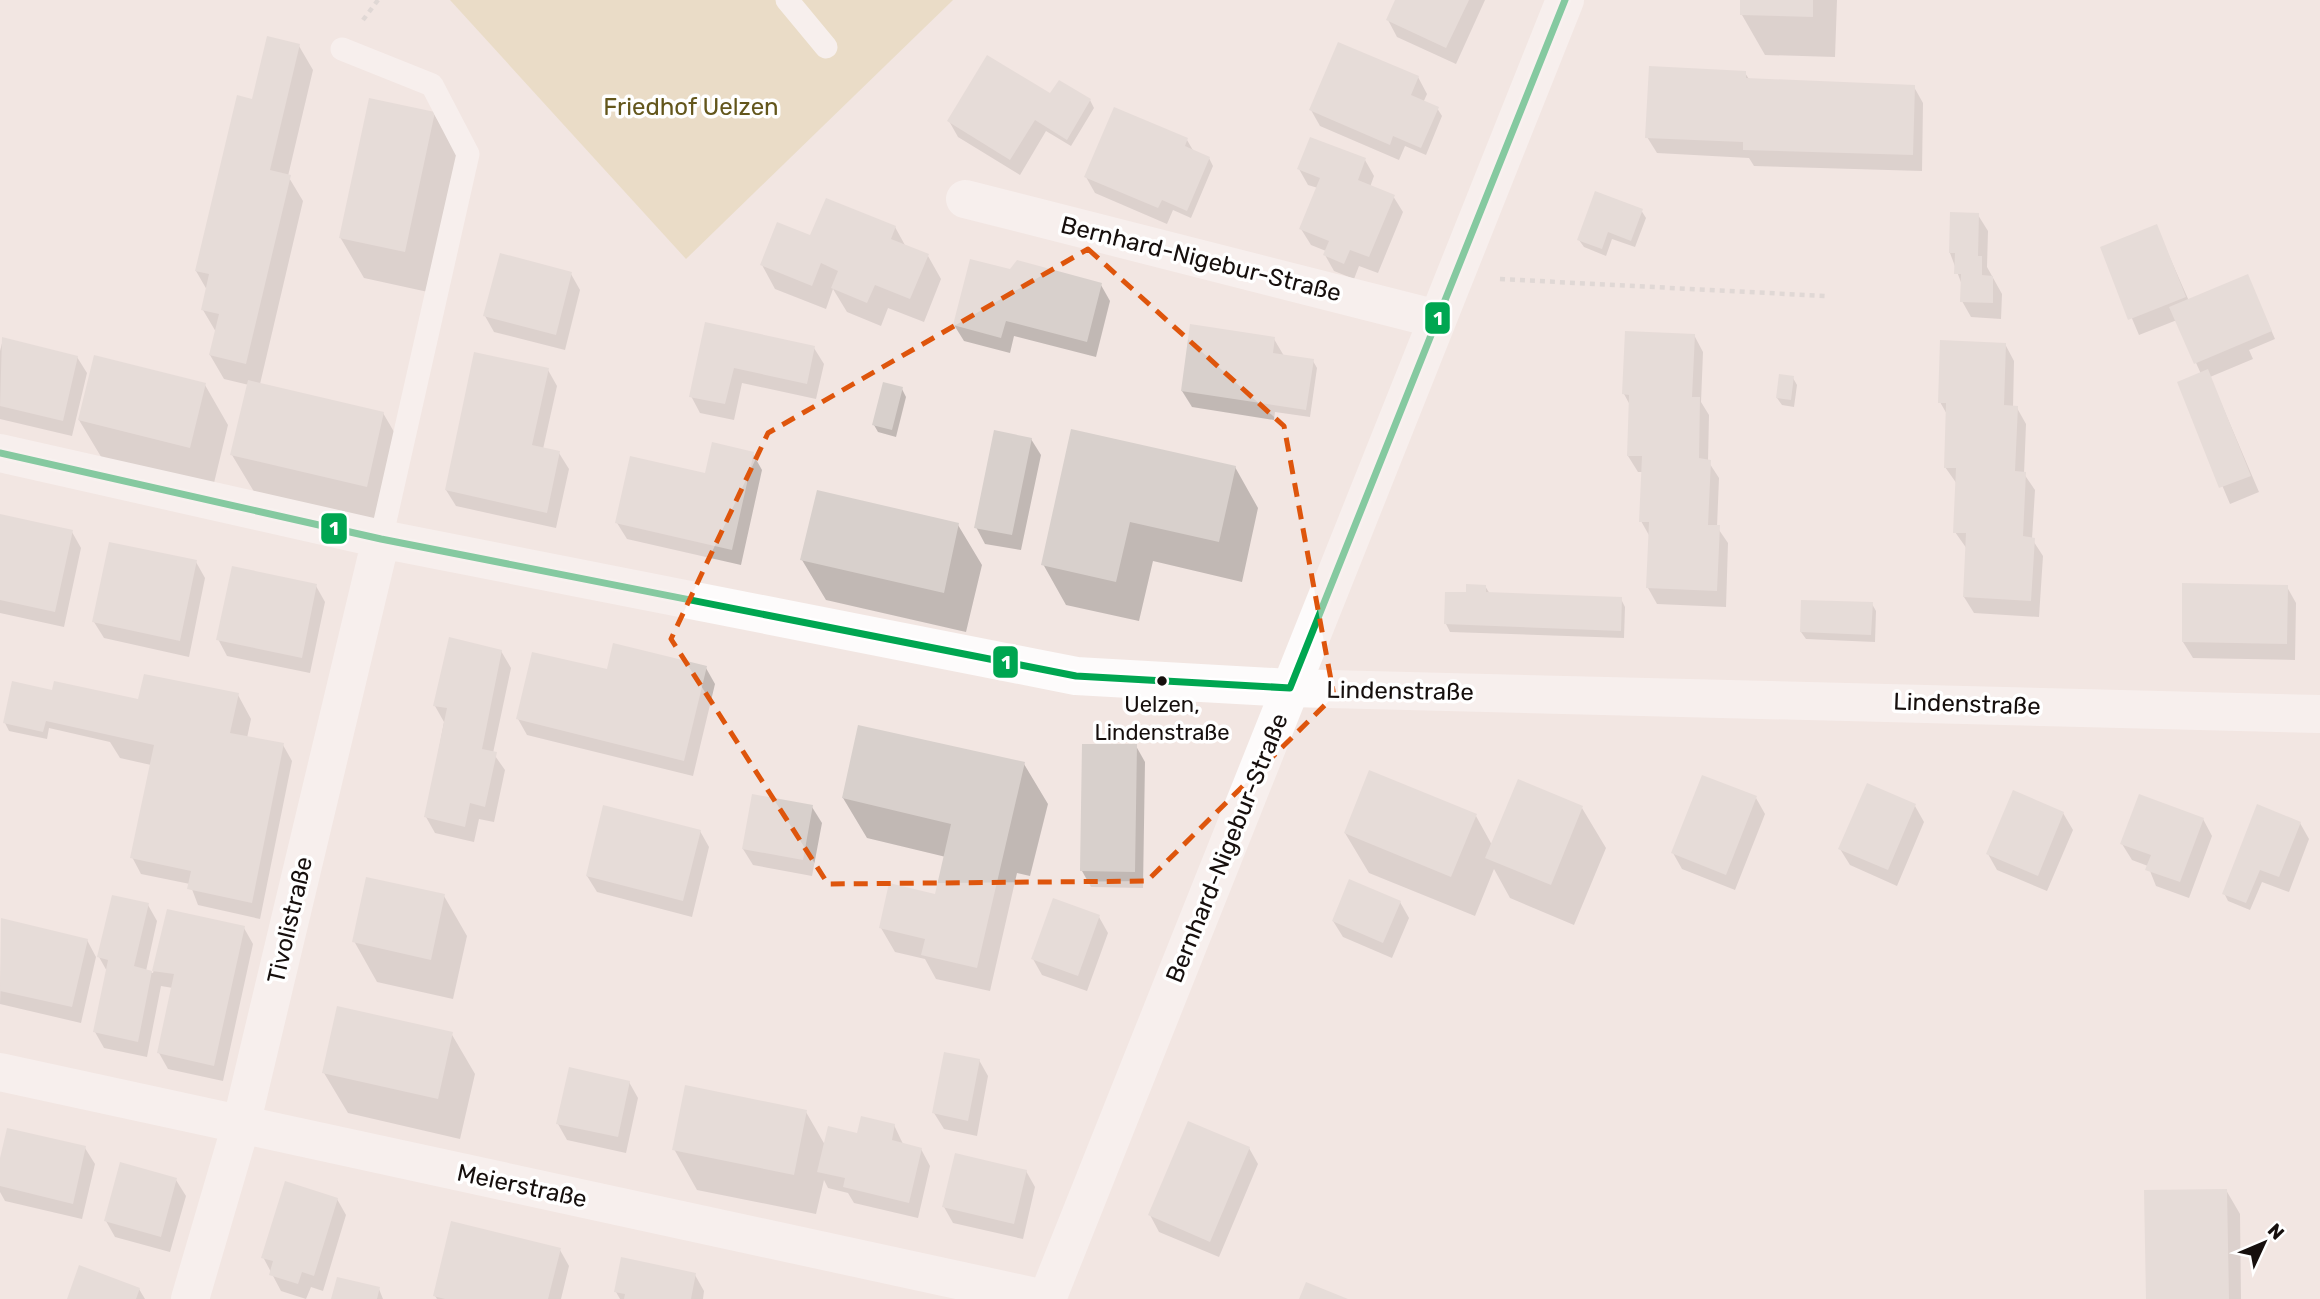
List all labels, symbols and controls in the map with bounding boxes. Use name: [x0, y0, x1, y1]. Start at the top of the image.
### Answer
park label: Friedhof Uelzen: [603, 93, 779, 121]
street label: Bernhard-Nigebur-Straße: [1058, 211, 1344, 307]
line badge: 1: [1424, 301, 1451, 335]
text: 1: [1433, 307, 1443, 330]
line badge: 1: [320, 512, 348, 545]
text: 1: [329, 517, 339, 540]
line badge: 1: [992, 645, 1019, 679]
text: 1: [1001, 651, 1011, 674]
marker: Uelzen, Lindenstraße: [1155, 674, 1169, 688]
street label: Lindenstraße: [1326, 676, 1474, 706]
street label: Lindenstraße: [1893, 687, 2041, 721]
place label: Uelzen, Lindenstraße: [1094, 691, 1230, 746]
street label: Bernhard-Nigebur-Straße: [1160, 709, 1294, 987]
street label: Tivolistraße: [262, 854, 318, 986]
street label: Meierstraße: [454, 1159, 590, 1213]
north arrow: [2229, 1208, 2299, 1278]
text: N: [2263, 1219, 2289, 1244]

